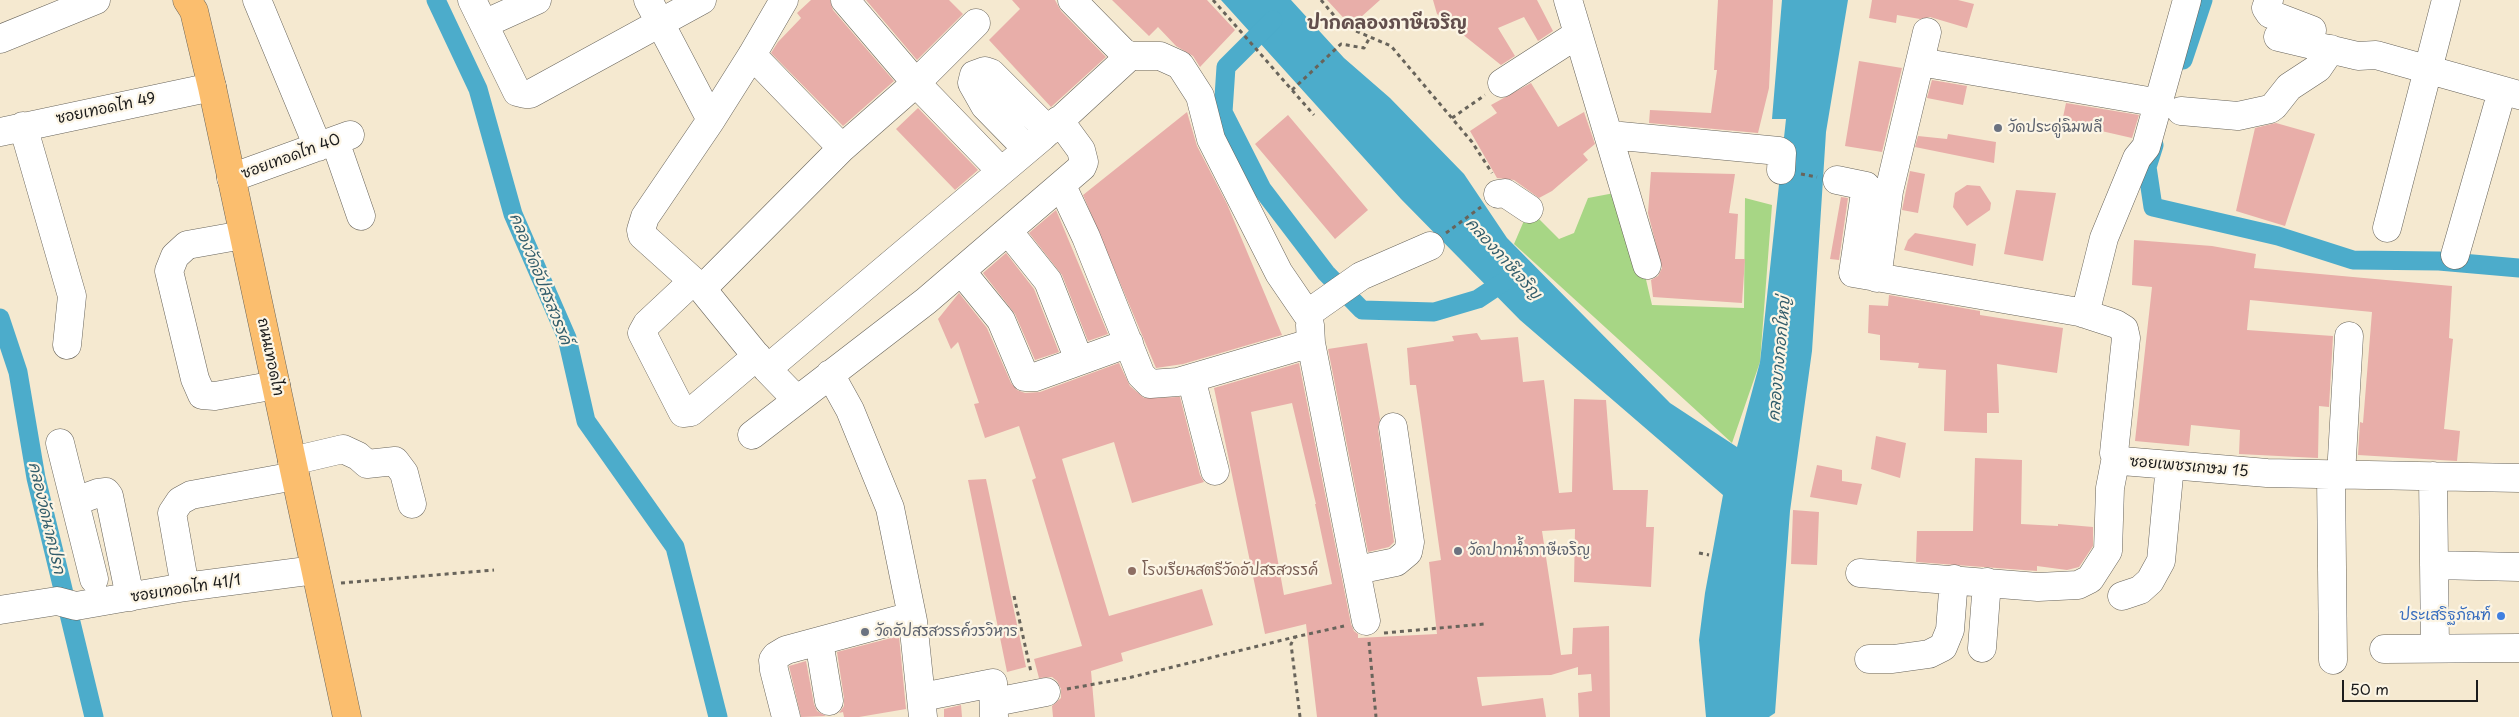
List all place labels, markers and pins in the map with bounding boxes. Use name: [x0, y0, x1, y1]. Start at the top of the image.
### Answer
place label: วัดประดู่ฉิมพลี: [2008, 119, 2102, 137]
marker: วัดประดู่ฉิมพลี: [1992, 122, 2004, 134]
place label: วัดปากน้ำภาษีเจริญ: [1468, 542, 1590, 560]
marker: วัดปากน้ำภาษีเจริญ: [1452, 545, 1464, 557]
place label: โรงเรียนสตรีวัดอัปสรสวรรค์: [1142, 562, 1318, 580]
marker: โรงเรียนสตรีวัดอัปสรสวรรค์: [1126, 565, 1138, 577]
place label: ประเสริฐภัณฑ์: [2400, 607, 2491, 625]
marker: ประเสริฐภัณฑ์: [2495, 610, 2507, 622]
place label: วัดอัปสรสวรรค์วรวิหาร: [875, 623, 1018, 641]
marker: วัดอัปสรสวรรค์วรวิหาร: [859, 626, 871, 638]

